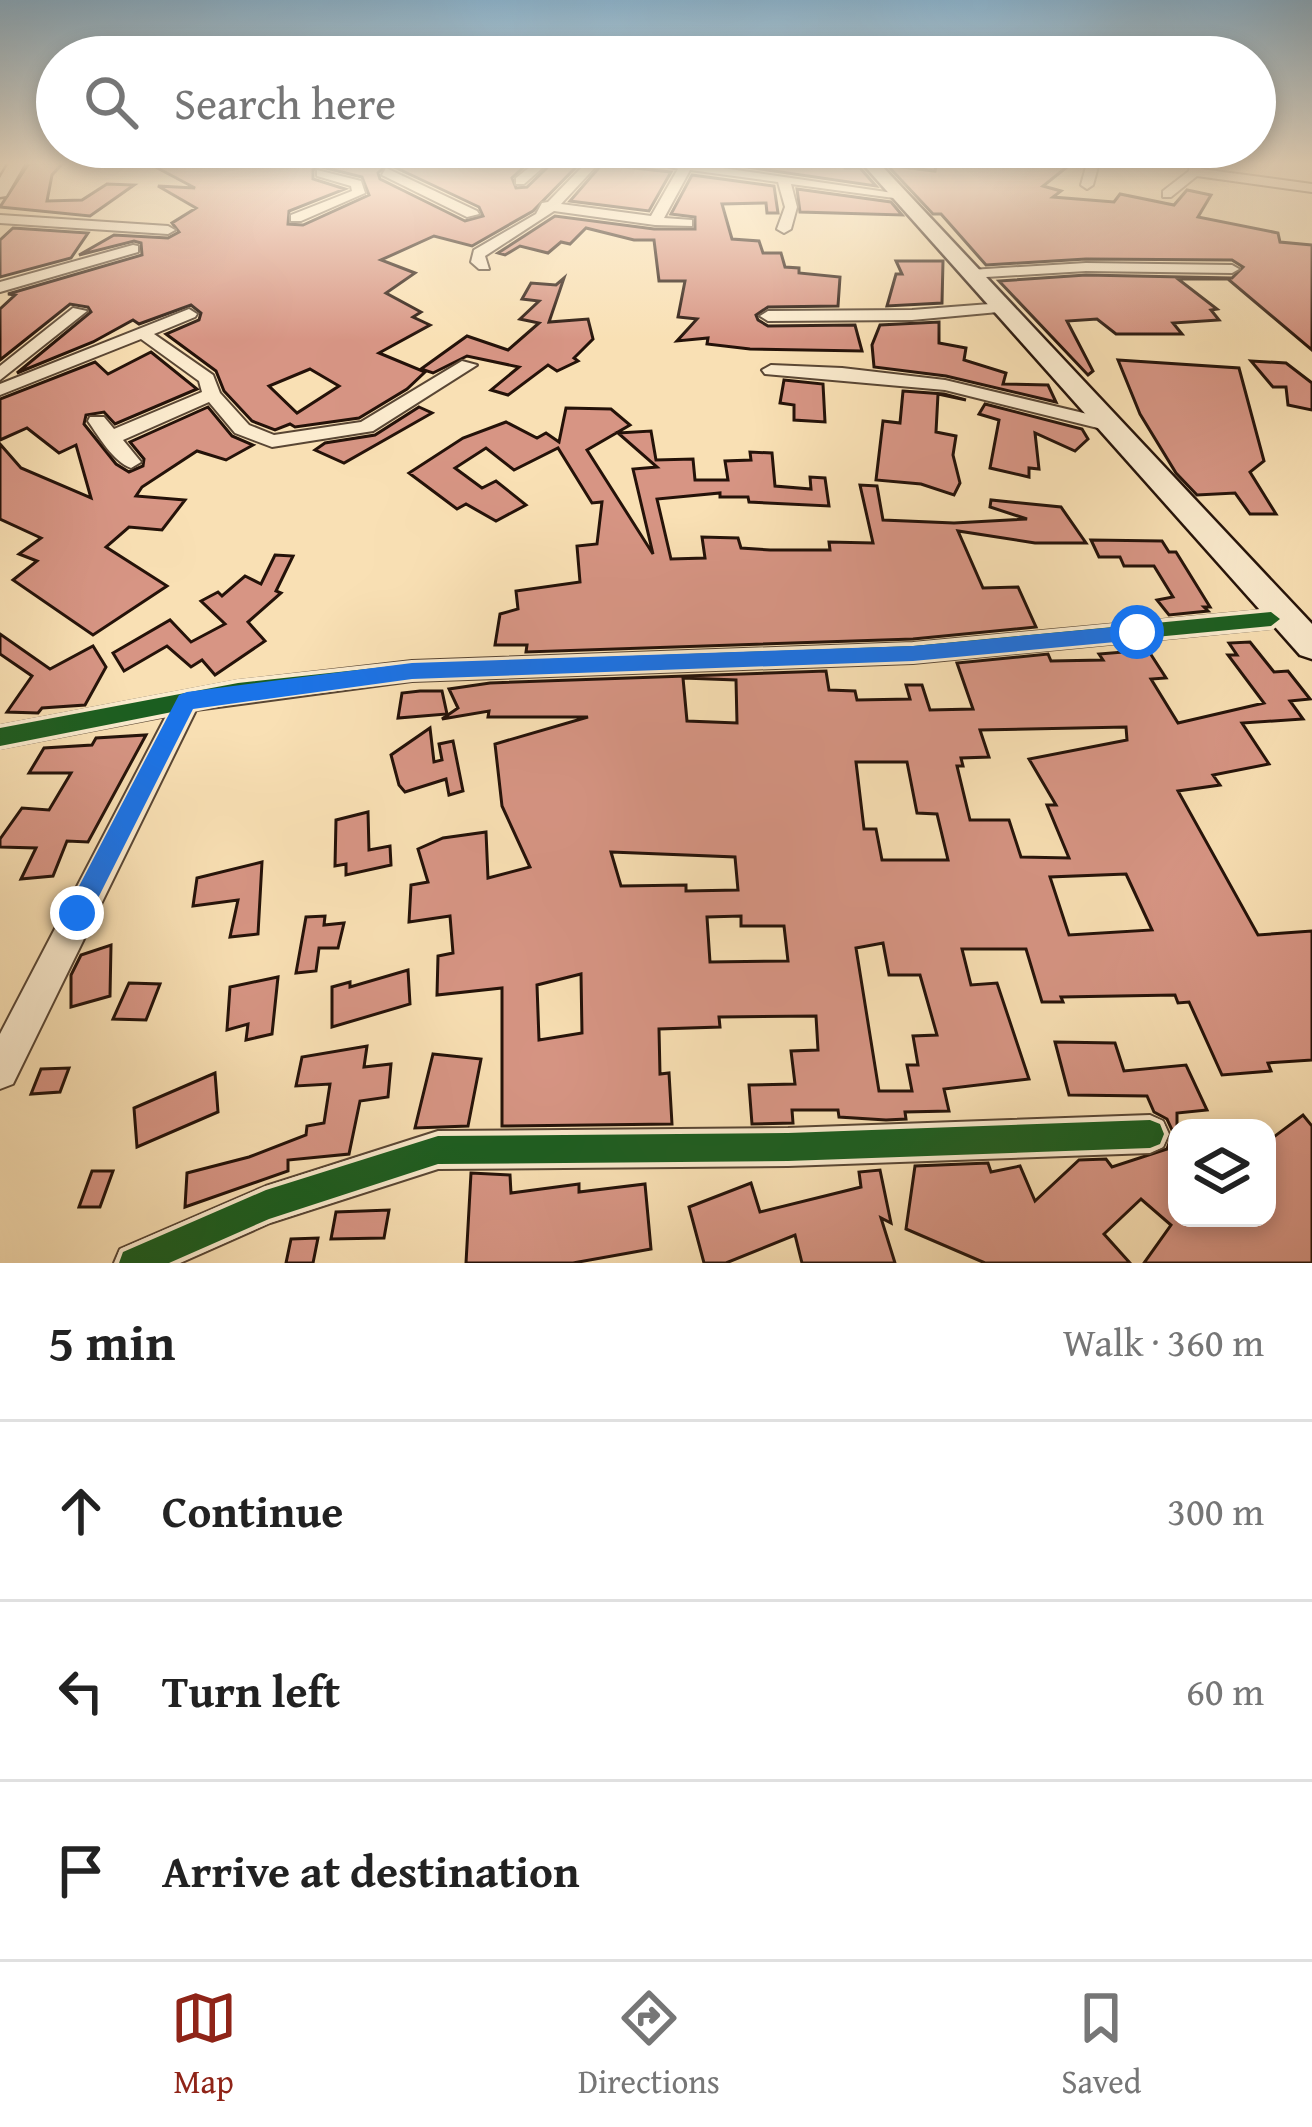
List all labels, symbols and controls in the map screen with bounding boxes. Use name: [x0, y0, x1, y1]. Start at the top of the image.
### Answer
search box: [36, 36, 1276, 168]
icon: search: [78, 69, 144, 135]
text: Search here: [174, 70, 396, 135]
route start: [1110, 605, 1164, 659]
route end: [50, 886, 104, 940]
map controls: [1168, 1119, 1276, 1227]
button: layers: [1168, 1119, 1276, 1227]
text: 5 min: [48, 1304, 175, 1379]
text: Walk · 360 m: [1063, 1313, 1264, 1370]
icon: ahead: [48, 1478, 114, 1544]
text: Continue: [162, 1478, 343, 1543]
text: 300 m: [1167, 1482, 1264, 1539]
icon: left: [48, 1658, 114, 1724]
text: Turn left: [162, 1658, 340, 1723]
text: 60 m: [1186, 1662, 1264, 1719]
icon: arrive: [48, 1838, 114, 1904]
text: Arrive at destination: [162, 1838, 580, 1903]
tab: Map: [171, 1985, 237, 2105]
tab: Directions: [578, 1985, 720, 2105]
tab: Saved: [1061, 1985, 1141, 2105]

